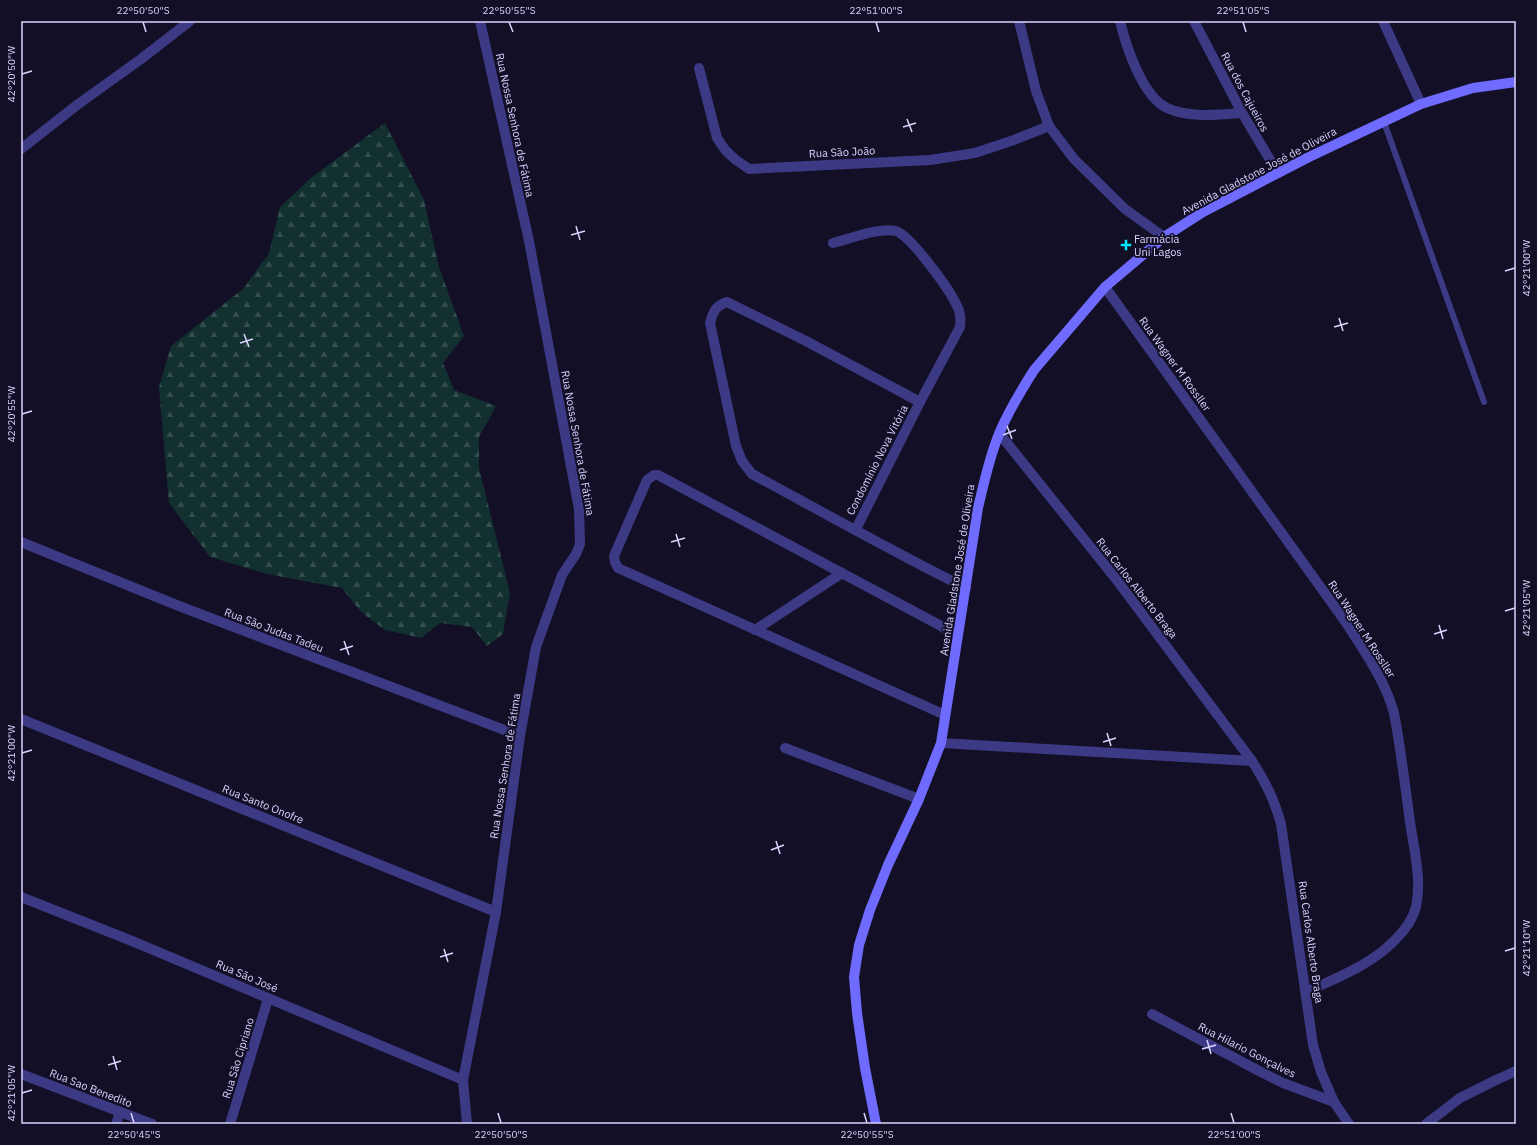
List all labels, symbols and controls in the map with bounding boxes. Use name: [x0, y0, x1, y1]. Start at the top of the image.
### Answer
text: 22°50'50"S: [116, 4, 170, 17]
text: 22°50'55"S: [482, 4, 536, 17]
text: 22°51'00"S: [849, 4, 903, 17]
text: 22°51'05"S: [1216, 4, 1270, 17]
text: 42°20'50"W: [5, 46, 18, 102]
street label: Rua dos Cajueiros: [1218, 50, 1272, 134]
street label: Rua Nossa Senhora de Fátima: [493, 52, 537, 198]
street label: Avenida Gladstone José de Oliveira: [1179, 124, 1339, 218]
street label: Rua São João: [808, 143, 876, 161]
place label: Farmácia Uni Lagos: [1134, 232, 1182, 259]
marker: Farmácia Uni Lagos: [1121, 240, 1131, 250]
text: 42°21'00"W: [1520, 240, 1533, 296]
street label: Rua Wagner M Rossller: [1136, 314, 1214, 414]
street label: Rua Nossa Senhora de Fátima: [558, 369, 598, 517]
text: 42°20'55"W: [5, 386, 18, 442]
street label: Condomínio Nova Vitória: [843, 403, 911, 517]
street label: Avenida Gladstone José de Oliveira: [937, 483, 977, 657]
street label: Rua Carlos Alberto Braga: [1093, 535, 1181, 641]
street label: Rua Wagner M Rossller: [1325, 578, 1399, 680]
text: 42°21'05"W: [1520, 580, 1533, 636]
street label: Rua São Judas Tadeu: [223, 605, 325, 655]
street label: Rua Nossa Senhora de Fátima: [487, 692, 523, 840]
text: 42°21'00"W: [5, 725, 18, 781]
street label: Rua Santo Onofre: [220, 781, 306, 827]
street label: Rua Carlos Alberto Braga: [1295, 880, 1327, 1004]
text: 42°21'10"W: [1520, 920, 1533, 976]
street label: Rua São José: [214, 957, 280, 995]
street label: Rua São Cipriano: [219, 1016, 257, 1100]
street label: Rua Hilario Gonçalves: [1196, 1019, 1298, 1081]
text: 42°21'05"W: [5, 1065, 18, 1121]
street label: Rua Sao Benedito: [48, 1066, 134, 1110]
text: 22°50'45"S: [107, 1128, 161, 1141]
text: 22°50'50"S: [474, 1128, 528, 1141]
text: 22°50'55"S: [840, 1128, 894, 1141]
text: 22°51'00"S: [1207, 1128, 1261, 1141]

